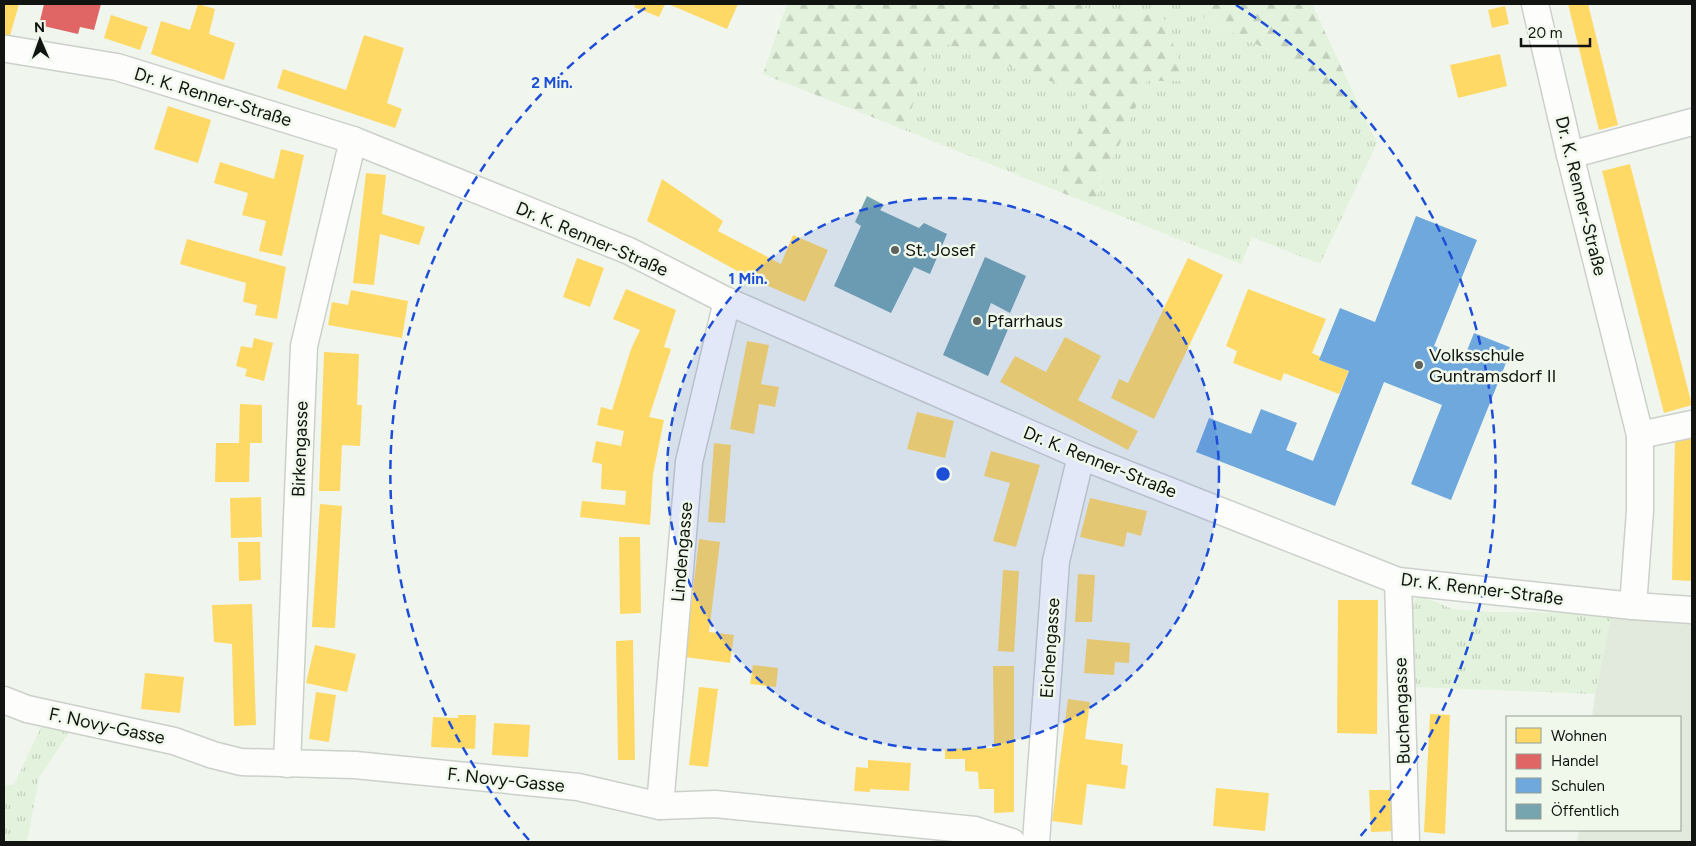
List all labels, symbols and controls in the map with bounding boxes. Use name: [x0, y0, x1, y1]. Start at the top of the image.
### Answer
north arrow: [15, 15, 65, 65]
scale bar: [1521, 15, 1590, 47]
text: N: [34, 19, 45, 36]
text: 20 m: [1528, 24, 1562, 42]
street label: Dr. K. Renner-Straße: [132, 63, 295, 131]
text: 2 Min.: [531, 74, 573, 92]
street label: Dr. K. Renner-Straße: [1551, 114, 1611, 278]
street label: Dr. K. Renner-Straße: [512, 197, 672, 281]
place label: St. Josef: [905, 239, 976, 261]
marker: St. Josef: [889, 244, 901, 256]
text: 1 Min.: [729, 270, 768, 288]
place label: Pfarrhaus: [987, 310, 1063, 332]
marker: Pfarrhaus: [971, 315, 983, 327]
place label: Volksschule Guntramsdorf II: [1429, 344, 1556, 387]
marker: Volksschule Guntramsdorf II: [1413, 359, 1425, 371]
street label: Birkengasse: [287, 400, 313, 497]
street label: Dr. K. Renner-Straße: [1020, 421, 1180, 503]
centre of rings: [934, 465, 952, 483]
street label: Lindengasse: [667, 501, 697, 603]
street label: Dr. K. Renner-Straße: [1400, 568, 1565, 610]
street label: Eichengasse: [1036, 597, 1065, 699]
street label: Buchengasse: [1389, 657, 1415, 765]
street label: F. Novy-Gasse: [47, 703, 167, 749]
legend: [1506, 716, 1681, 831]
text: Wohnen: [1551, 727, 1607, 745]
text: Handel: [1551, 752, 1599, 770]
street label: F. Novy-Gasse: [446, 763, 566, 797]
text: Schulen: [1551, 777, 1605, 795]
text: Öffentlich: [1551, 802, 1619, 820]

